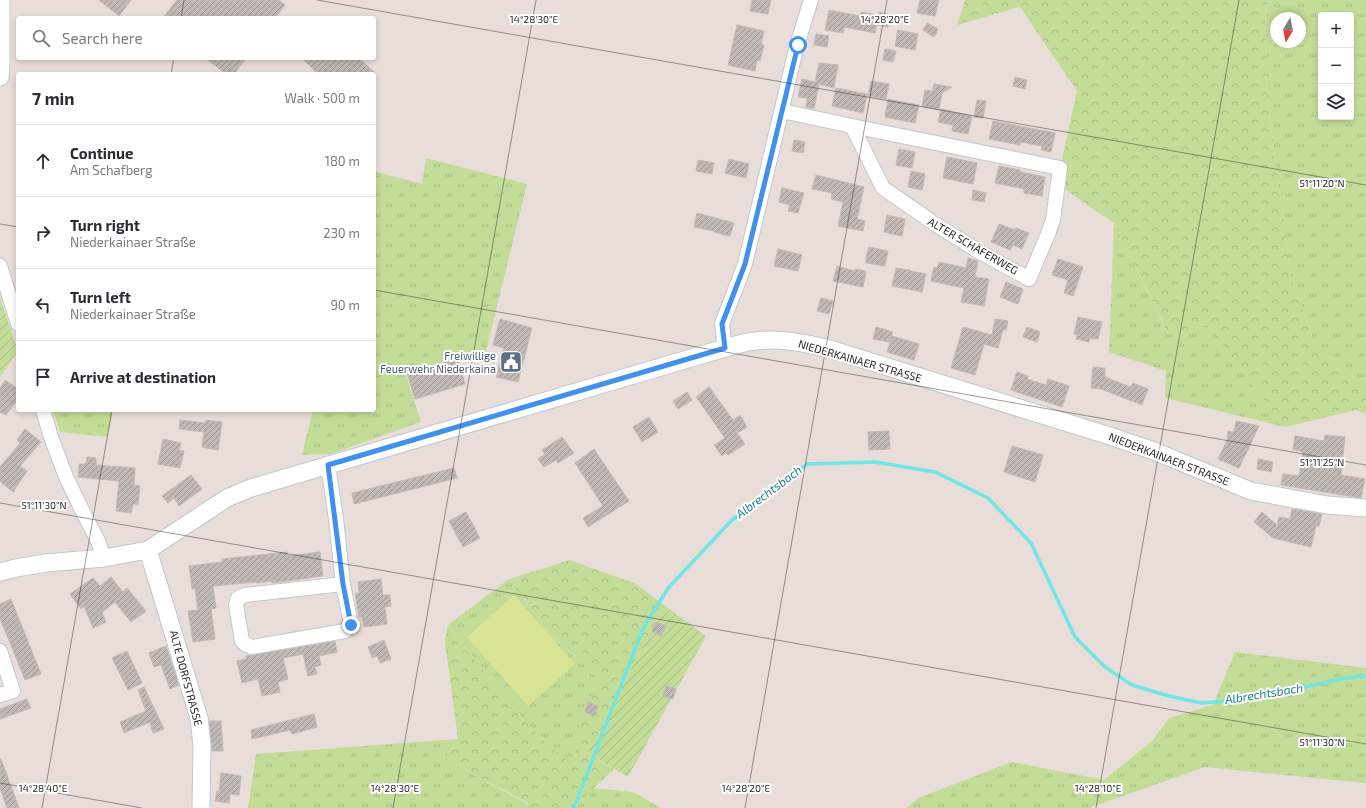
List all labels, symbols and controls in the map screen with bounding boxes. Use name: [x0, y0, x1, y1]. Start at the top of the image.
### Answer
north arrow: [1270, 12, 1306, 48]
map controls: [1318, 12, 1354, 120]
button: +: [1318, 12, 1354, 48]
text: 14°28'30"E: [510, 13, 559, 25]
text: 14°28'20"E: [861, 13, 910, 25]
search box: [16, 16, 376, 60]
icon: search: [30, 27, 52, 49]
text: Search here: [62, 29, 143, 47]
route start: [789, 36, 807, 54]
button: −: [1318, 48, 1354, 84]
button: layers: [1318, 84, 1354, 120]
text: 7 min: [32, 88, 75, 108]
text: Walk · 500 m: [285, 90, 360, 106]
text: Continue: [70, 144, 133, 162]
icon: ahead: [32, 150, 54, 172]
text: 180 m: [325, 153, 360, 169]
text: Am Schafberg: [70, 162, 152, 178]
text: 51°11'20"N: [1299, 177, 1345, 189]
street label: ALTER SCHÄFERWEG: [926, 214, 1021, 277]
text: Turn right: [70, 216, 140, 234]
icon: right: [32, 222, 54, 244]
text: 230 m: [323, 225, 360, 241]
text: Niederkainaer Straße: [70, 234, 196, 250]
text: Turn left: [70, 288, 131, 306]
icon: left: [32, 294, 54, 316]
text: 90 m: [330, 297, 360, 313]
text: Niederkainaer Straße: [70, 306, 196, 322]
street label: NIEDERKAINAER STRASSE: [797, 337, 923, 384]
place label: Freiwillige Feuerwehr Niederkaina: [380, 349, 496, 375]
public building icon: Freiwillige Feuerwehr Niederkaina: [498, 349, 524, 375]
icon: arrive: [32, 366, 54, 388]
text: Arrive at destination: [70, 368, 216, 386]
street label: NIEDERKAINAER STRASSE: [1107, 430, 1231, 488]
text: 51°11'25"N: [1300, 456, 1344, 468]
water label: Albrechtsbach: [732, 462, 804, 521]
text: 51°11'30"N: [21, 499, 67, 511]
route end: [342, 616, 360, 634]
street label: ALTE DORFSTRASSE: [167, 629, 206, 727]
water label: Albrechtsbach: [1223, 680, 1304, 706]
text: 51°11'30"N: [1299, 736, 1345, 748]
text: 14°28'40"E: [19, 782, 68, 794]
text: 14°28'30"E: [371, 782, 420, 794]
text: 14°28'20"E: [722, 782, 771, 794]
text: 14°28'10"E: [1075, 782, 1122, 794]

